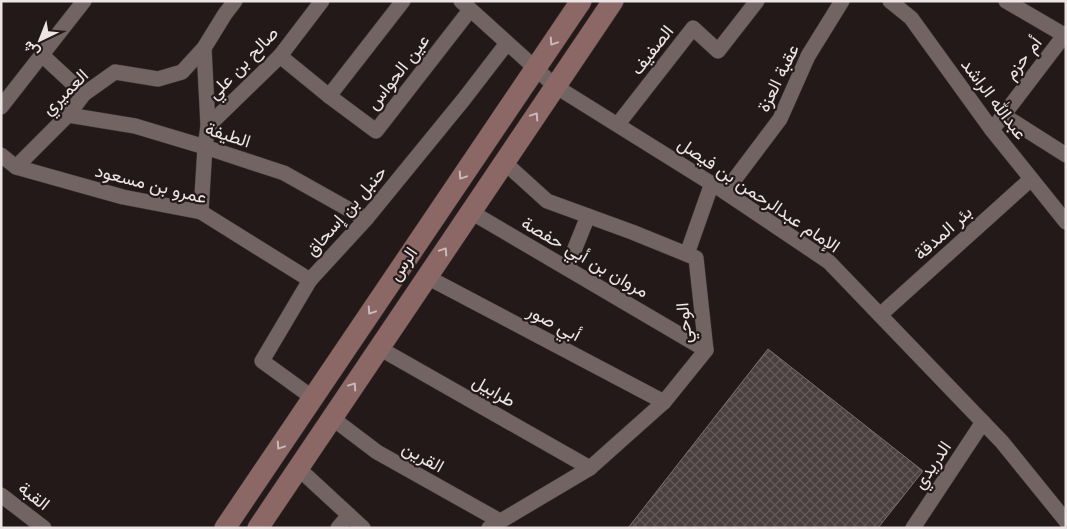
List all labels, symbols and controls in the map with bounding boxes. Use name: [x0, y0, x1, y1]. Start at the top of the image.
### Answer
north arrow: [15, 15, 65, 65]
street label: الصفيف: [626, 21, 678, 79]
street label: صالح بن علي: [203, 22, 286, 107]
street label: عين الحواس: [362, 30, 434, 114]
street label: أم حزم: [999, 32, 1047, 84]
one-way arrow: [550, 36, 559, 45]
text: ش: [19, 37, 43, 62]
street label: عقبة العزة: [752, 41, 804, 115]
street label: عبدالله الراشد: [956, 54, 1032, 144]
street label: العميري: [37, 64, 96, 123]
one-way arrow: [529, 113, 538, 122]
street label: الطيفة: [203, 117, 253, 153]
street label: الإمام عبدالرحمن بن فيصل: [673, 132, 844, 258]
street label: عمرو بن مسعود: [93, 159, 209, 209]
street label: حنبل بن إسحاق: [301, 161, 392, 261]
one-way arrow: [459, 170, 468, 180]
street label: بئر المدقة: [909, 201, 977, 265]
street label: مروان بن أبي حفصة: [516, 212, 652, 306]
street label: الرس: [384, 243, 422, 285]
one-way arrow: [438, 247, 447, 257]
street label: أبي صور: [521, 299, 584, 350]
street label: الوحي: [671, 301, 701, 344]
one-way arrow: [368, 306, 378, 315]
street label: طرابيل: [469, 370, 519, 412]
one-way arrow: [347, 382, 357, 391]
street label: القرين: [398, 437, 448, 477]
street label: الدريدي: [908, 437, 959, 495]
one-way arrow: [277, 440, 287, 449]
street label: القبة: [14, 477, 54, 515]

